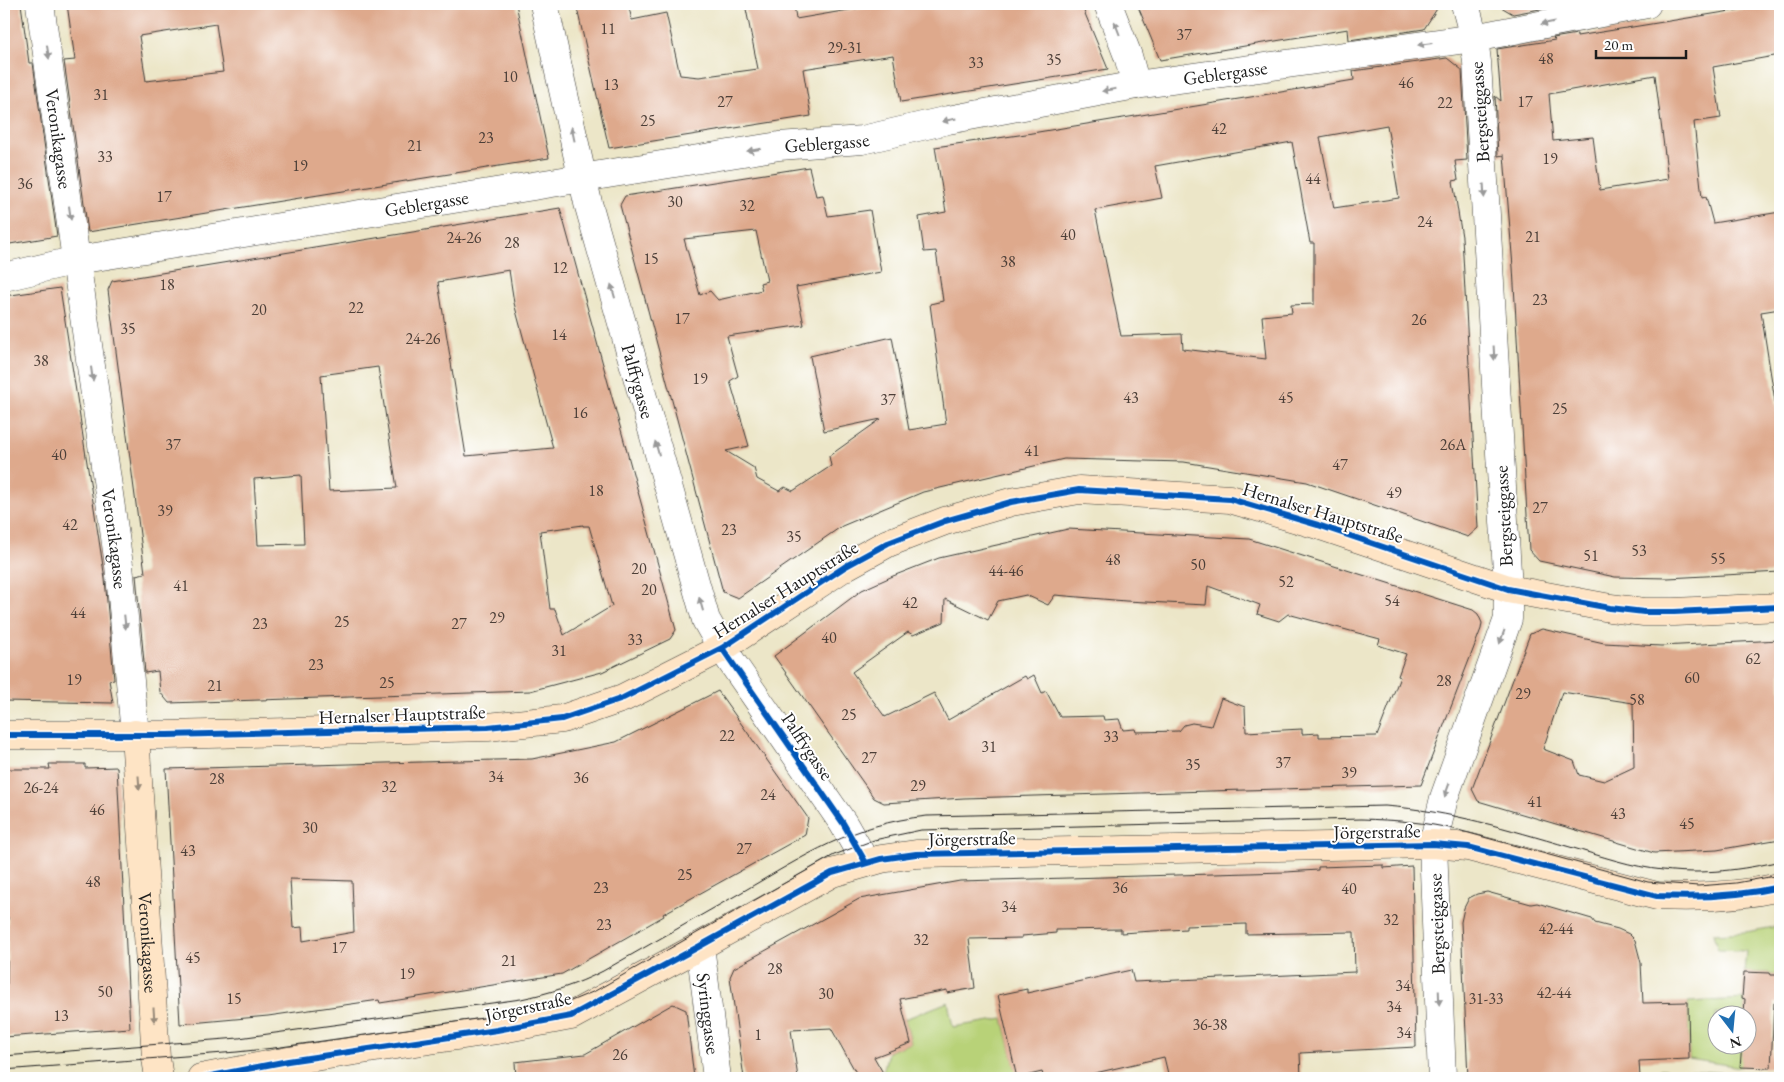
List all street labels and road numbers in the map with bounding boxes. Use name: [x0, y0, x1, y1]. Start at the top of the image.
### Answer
street label: Geblergasse: [1182, 55, 1269, 91]
street label: Bergsteiggasse: [1464, 61, 1495, 163]
street label: Veronikagasse: [39, 87, 78, 190]
street label: Geblergasse: [784, 127, 872, 159]
street label: Geblergasse: [383, 185, 470, 223]
street label: Palffygasse: [615, 341, 660, 422]
street label: Bergsteiggasse: [1488, 465, 1519, 567]
street label: Hernalser Hauptstraße: [1239, 476, 1406, 549]
street label: Veronikagasse: [95, 487, 133, 590]
street label: Hernalser Hauptstraße: [708, 535, 863, 644]
street label: Hernalser Hauptstraße: [318, 699, 486, 730]
street label: Palffygasse: [776, 708, 839, 785]
street label: Jörgerstraße: [1331, 818, 1421, 845]
street label: Jörgerstraße: [926, 825, 1016, 852]
street label: Bergsteiggasse: [1422, 873, 1451, 975]
street label: Veronikagasse: [132, 891, 164, 994]
street label: Syringgasse: [691, 971, 726, 1056]
street label: Jörgerstraße: [481, 985, 573, 1028]

